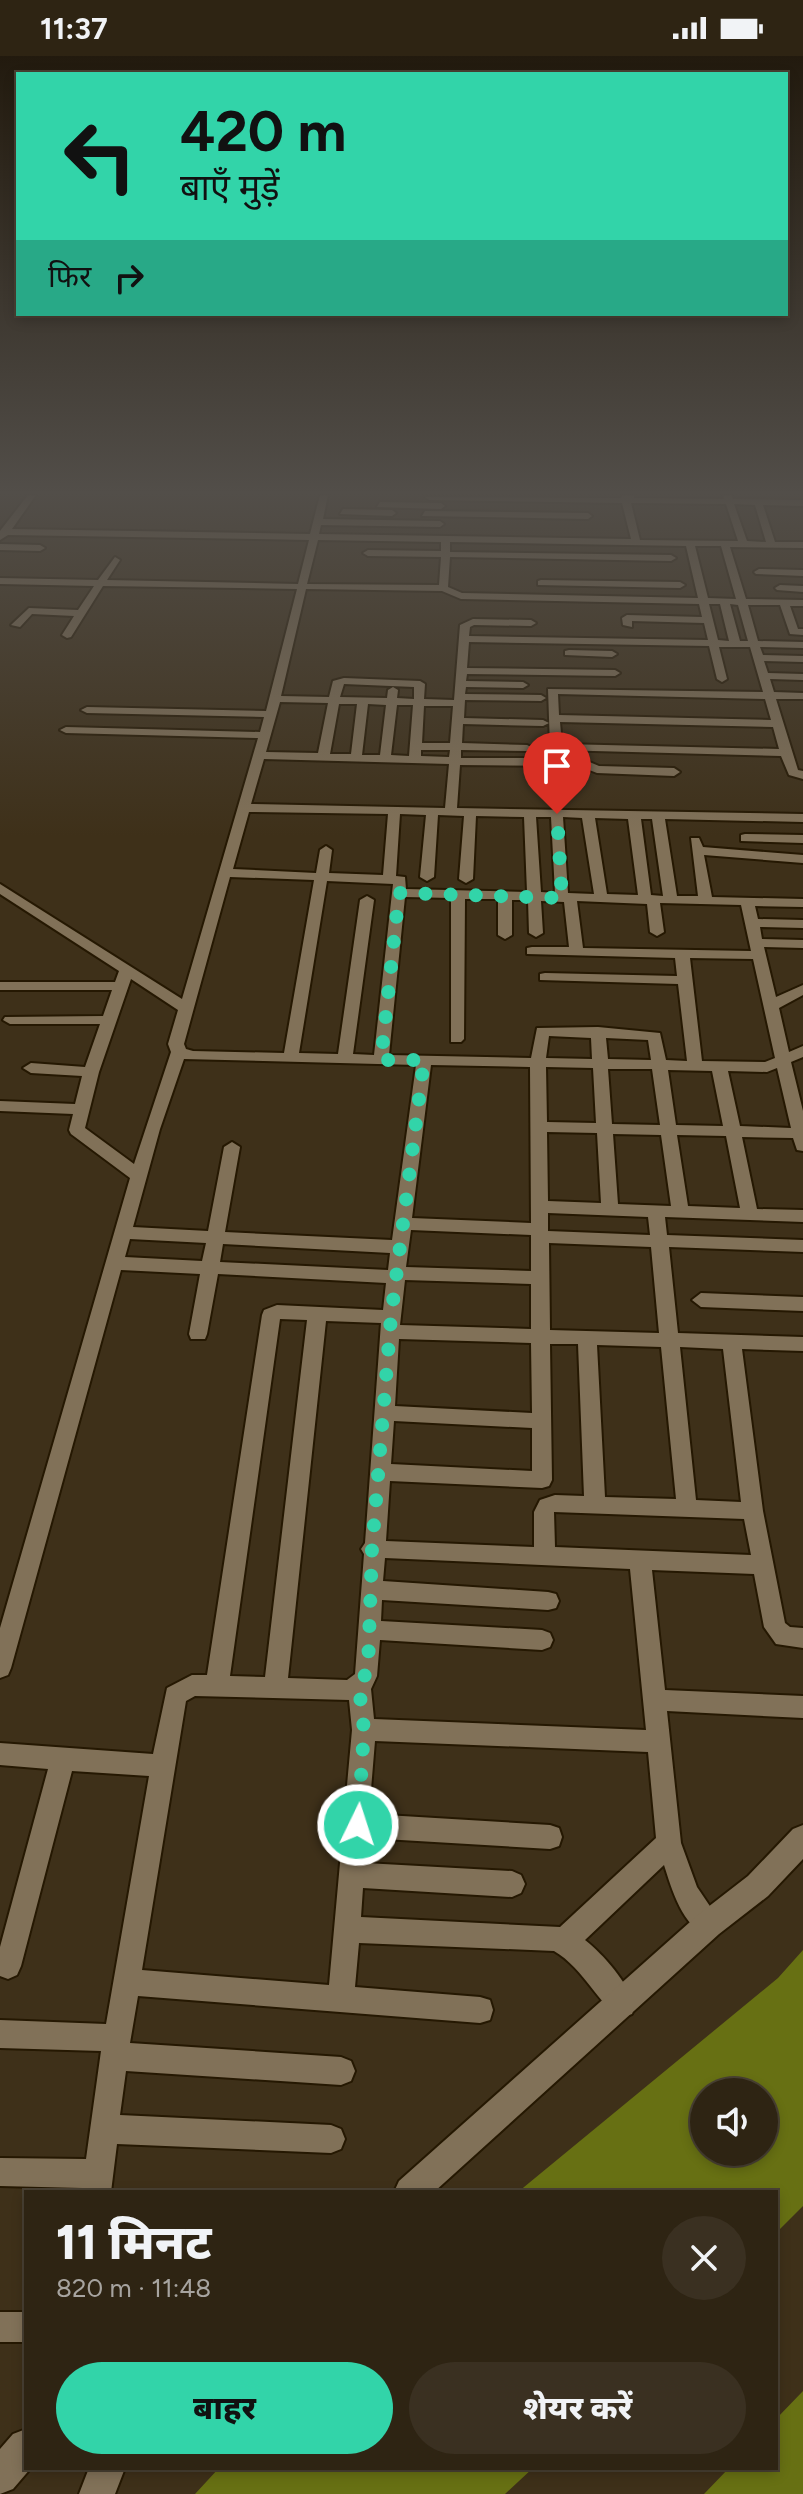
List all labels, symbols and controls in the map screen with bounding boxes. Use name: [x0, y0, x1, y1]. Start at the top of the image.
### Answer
text: 11:37: [40, 10, 108, 47]
text: 420 m: [180, 98, 346, 165]
icon: left: [48, 104, 152, 208]
text: बाएँ मुड़ें: [180, 166, 279, 209]
icon: right: [107, 256, 151, 300]
text: फिर: [48, 258, 91, 295]
pin: [523, 732, 591, 814]
icon: arrive: [535, 744, 579, 788]
position arrow: [316, 1783, 400, 1867]
map controls: [690, 2078, 778, 2166]
button: sound: [690, 2078, 778, 2166]
text: 11 मिनट: [56, 2213, 211, 2271]
button: close: [662, 2216, 746, 2300]
text: 820 m · 11:48: [56, 2272, 211, 2304]
button: बाहर: [56, 2362, 393, 2454]
button: शेयर करें: [409, 2362, 746, 2454]

